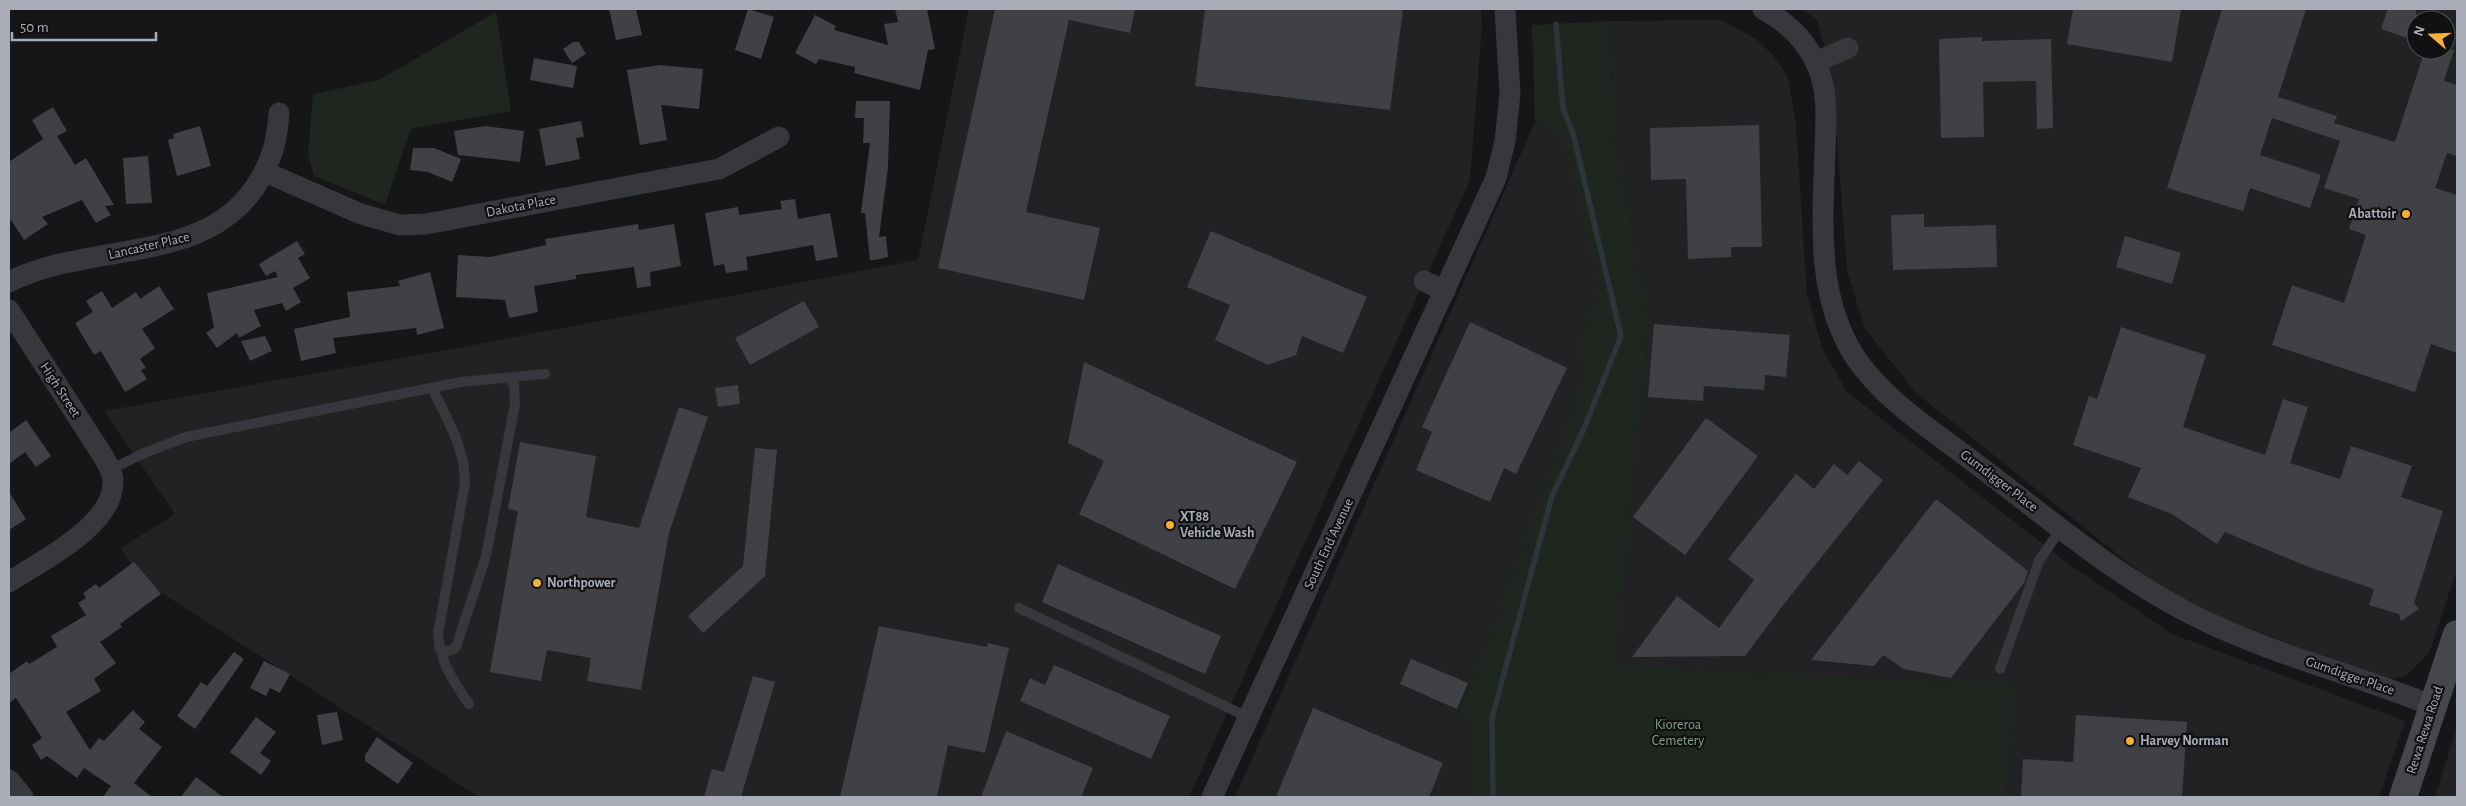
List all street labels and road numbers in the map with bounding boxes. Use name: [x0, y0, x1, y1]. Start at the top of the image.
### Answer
street label: Dakota Place: [485, 192, 557, 220]
street label: Lancaster Place: [107, 230, 191, 262]
street label: High Street: [37, 360, 83, 420]
street label: Gumdigger Place: [1958, 447, 2040, 515]
street label: South End Avenue: [1302, 496, 1356, 592]
street label: Gumdigger Place: [2304, 654, 2396, 698]
street label: Rewa Rewa Road: [2404, 684, 2446, 776]

